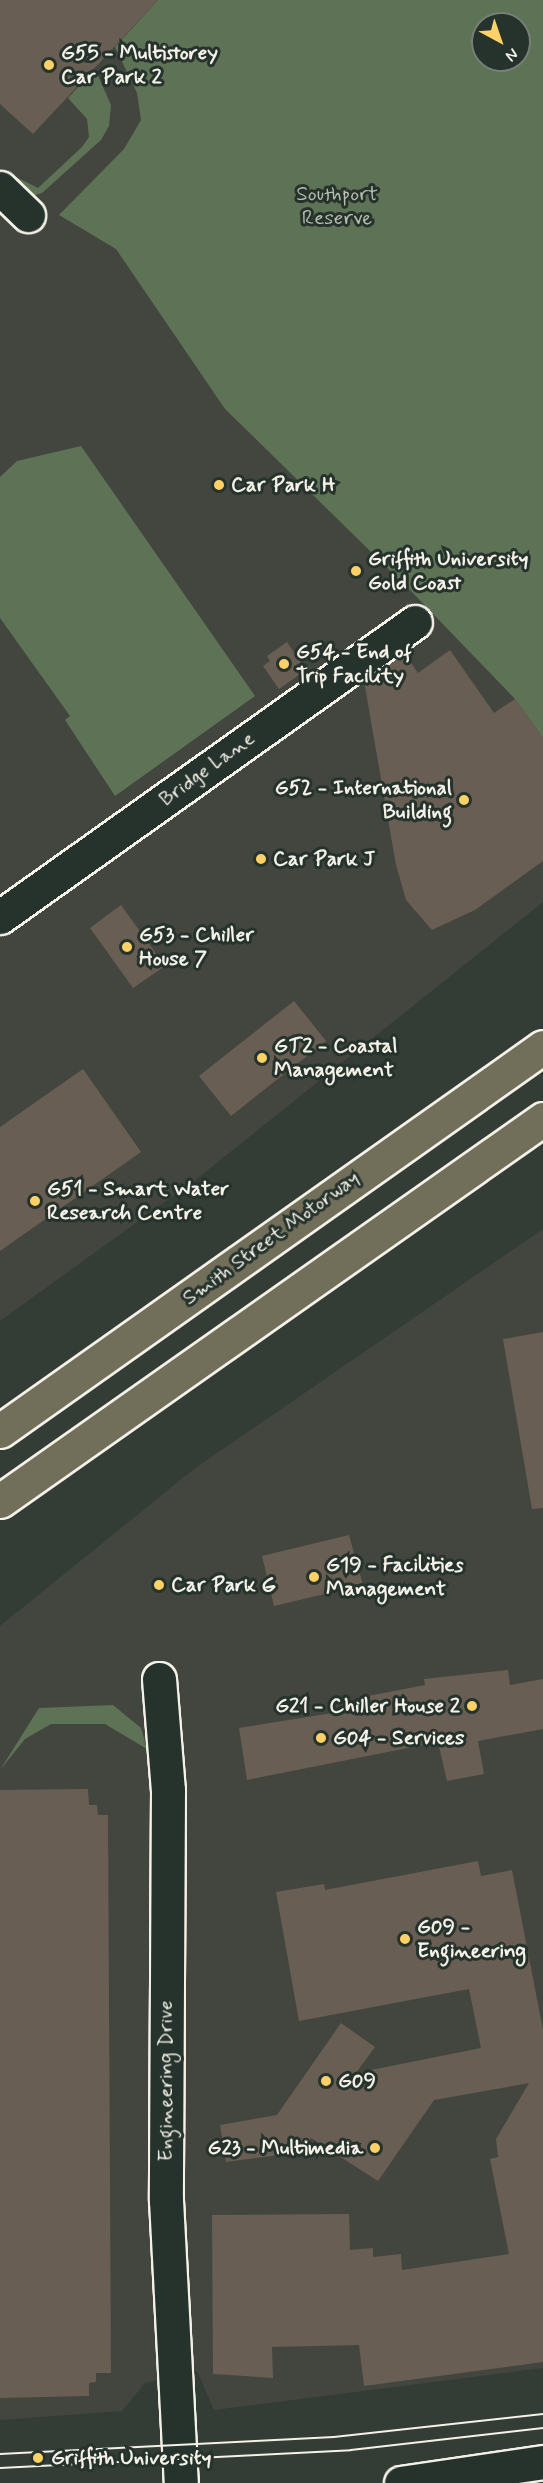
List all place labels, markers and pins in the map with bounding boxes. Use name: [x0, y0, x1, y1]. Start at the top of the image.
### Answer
place label: G55 - Multistorey Car Park 2: [61, 40, 218, 90]
marker: G55 - Multistorey Car Park 2: [42, 58, 56, 72]
place label: Car Park H: [231, 472, 332, 498]
marker: Car Park H: [212, 478, 226, 492]
place label: Griffith University Gold Coast: [368, 546, 528, 596]
marker: Griffith University Gold Coast: [349, 564, 363, 578]
place label: G54 - End of Trip Facility: [296, 639, 413, 689]
marker: G54 - End of Trip Facility: [277, 657, 291, 671]
place label: G52 - International Building: [275, 775, 452, 825]
marker: G52 - International Building: [457, 793, 471, 807]
place label: Car Park J: [273, 846, 373, 872]
marker: Car Park J: [254, 852, 268, 866]
place label: G53 - Chiller House 7: [139, 922, 254, 972]
marker: G53 - Chiller House 7: [120, 940, 134, 954]
place label: GT2 - Coastal Management: [274, 1033, 397, 1083]
marker: GT2 - Coastal Management: [255, 1051, 269, 1065]
place label: G51 - Smart Water Research Centre: [47, 1176, 230, 1226]
marker: G51 - Smart Water Research Centre: [28, 1194, 42, 1208]
place label: G19 - Facilities Management: [326, 1552, 464, 1602]
marker: G19 - Facilities Management: [307, 1570, 321, 1584]
place label: Car Park G: [171, 1572, 272, 1598]
marker: Car Park G: [152, 1578, 166, 1592]
place label: G21 - Chiller House 2: [276, 1693, 460, 1719]
marker: G21 - Chiller House 2: [465, 1699, 479, 1713]
place label: G04 - Services: [333, 1725, 464, 1751]
marker: G04 - Services: [314, 1731, 328, 1745]
place label: G09 - Engineering: [417, 1914, 526, 1964]
marker: G09 - Engineering: [398, 1932, 412, 1946]
place label: G09: [338, 2068, 376, 2094]
marker: G09: [319, 2074, 333, 2088]
place label: G23 - Multimedia: [208, 2135, 363, 2161]
marker: G23 - Multimedia: [368, 2141, 382, 2155]
place label: Griffith University: [51, 2445, 211, 2471]
marker: Griffith University: [29, 2449, 47, 2467]

